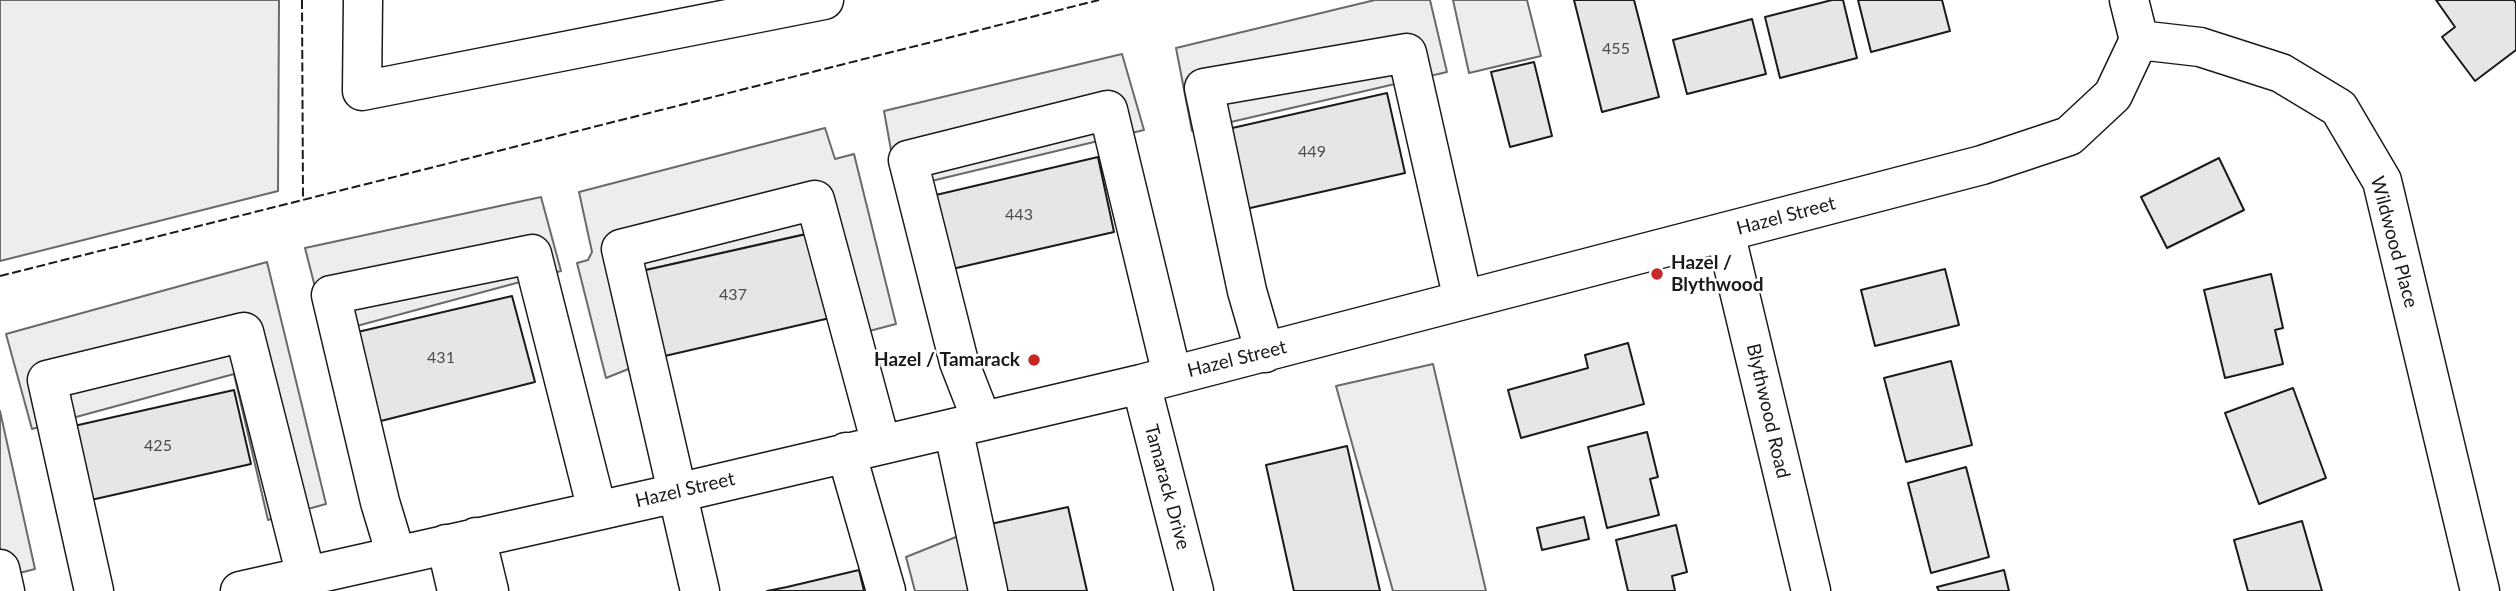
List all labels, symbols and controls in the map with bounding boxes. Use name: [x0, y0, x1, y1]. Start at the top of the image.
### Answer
house number: 455: [1602, 39, 1630, 59]
house number: 449: [1298, 142, 1326, 162]
street label: Wildwood Place: [2365, 174, 2423, 310]
street label: Hazel Street: [1734, 192, 1838, 240]
house number: 443: [1005, 205, 1033, 225]
place label: Hazel / Blythwood: [1671, 252, 1764, 296]
marker: Hazel / Blythwood: [1649, 266, 1665, 282]
house number: 437: [719, 285, 747, 305]
street label: Hazel Street: [1185, 336, 1289, 382]
street label: Blythwood Road: [1741, 341, 1795, 481]
house number: 431: [427, 348, 455, 368]
place label: Hazel / Tamarack: [874, 349, 1020, 371]
marker: Hazel / Tamarack: [1026, 352, 1042, 368]
street label: Tamarack Drive: [1139, 422, 1195, 552]
house number: 425: [144, 436, 172, 456]
street label: Hazel Street: [633, 467, 737, 513]

